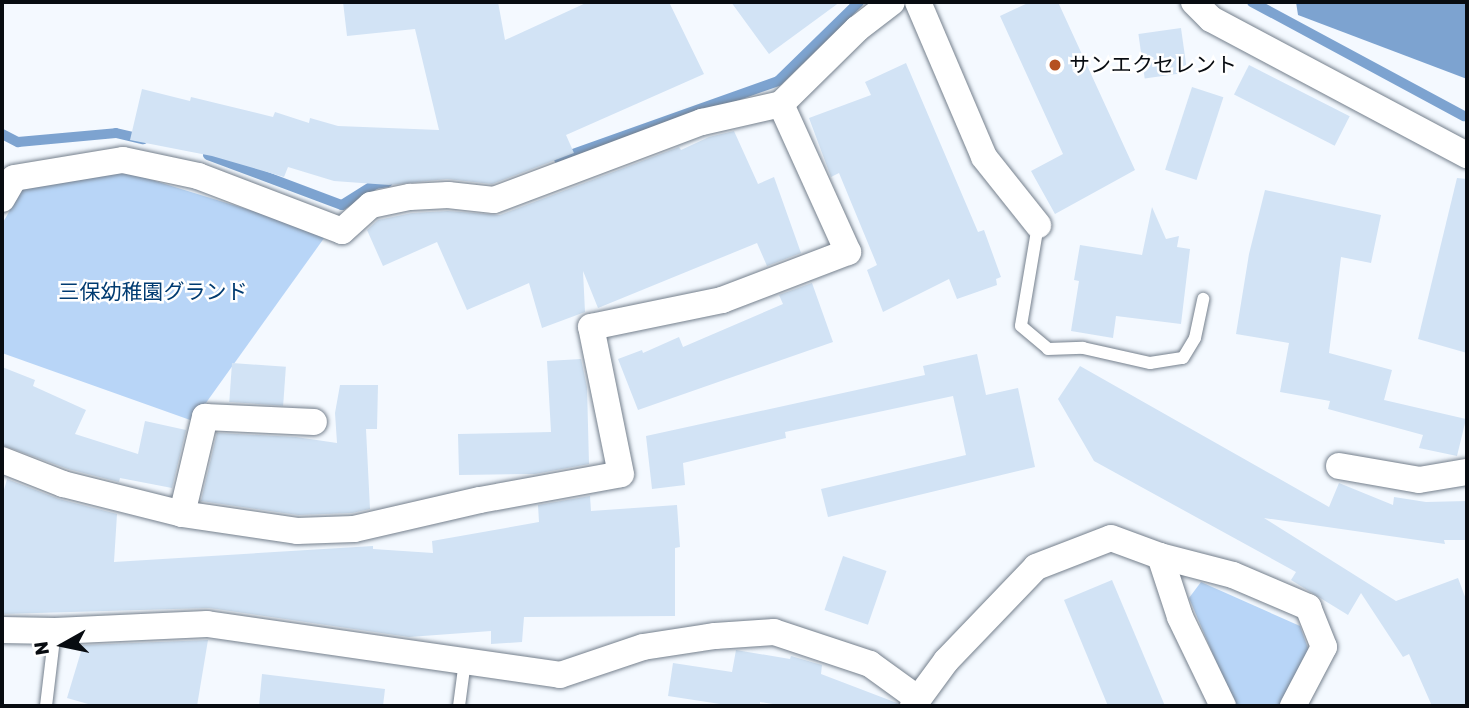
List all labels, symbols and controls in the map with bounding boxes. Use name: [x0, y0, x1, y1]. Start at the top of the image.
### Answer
place label: サンエクセレント: [1069, 52, 1237, 78]
marker: サンエクセレント: [1047, 57, 1063, 73]
park label: 三保幼稚園グランド: [59, 279, 247, 305]
north arrow: [28, 610, 98, 680]
text: N: [29, 640, 54, 657]

